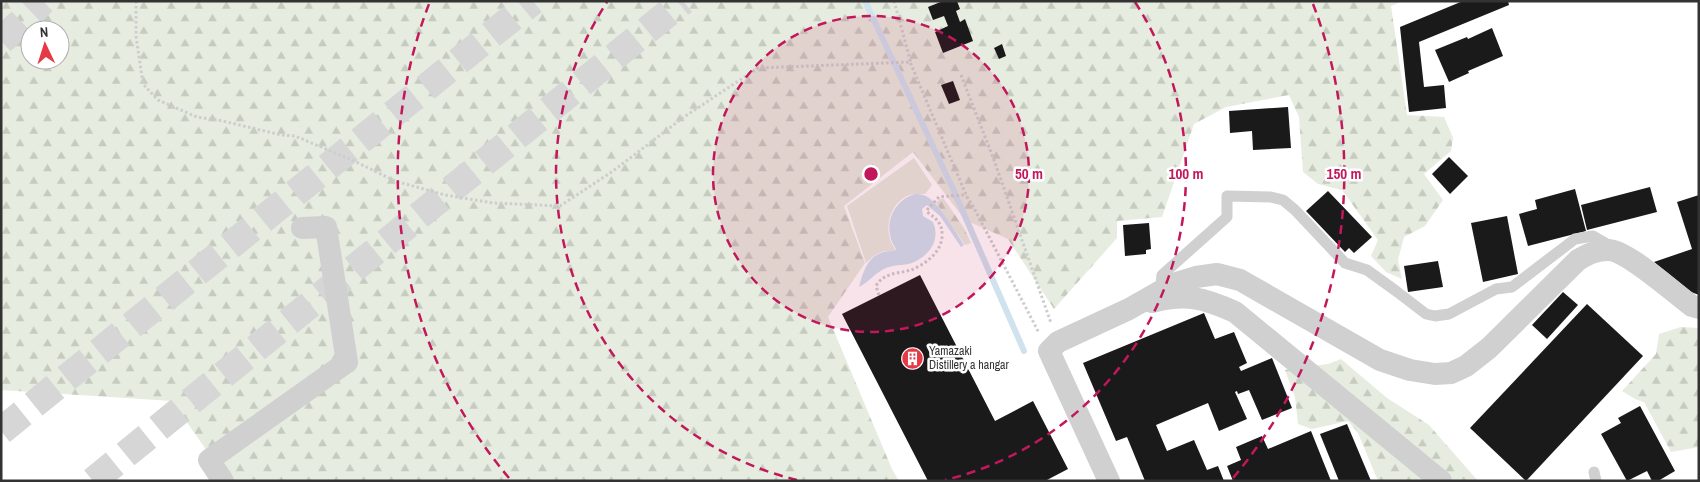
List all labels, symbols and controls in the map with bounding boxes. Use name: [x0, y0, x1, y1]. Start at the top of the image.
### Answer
north arrow: [20, 20, 70, 70]
text: N: [39, 23, 49, 41]
text: 50 m: [1015, 163, 1043, 184]
text: 100 m: [1169, 163, 1203, 184]
text: 150 m: [1327, 163, 1361, 184]
centre of rings: [862, 165, 880, 183]
place label: Yamazaki Distillery a hangar: [929, 343, 1010, 373]
building icon: Yamazaki Distillery a hangar: [901, 346, 925, 370]

